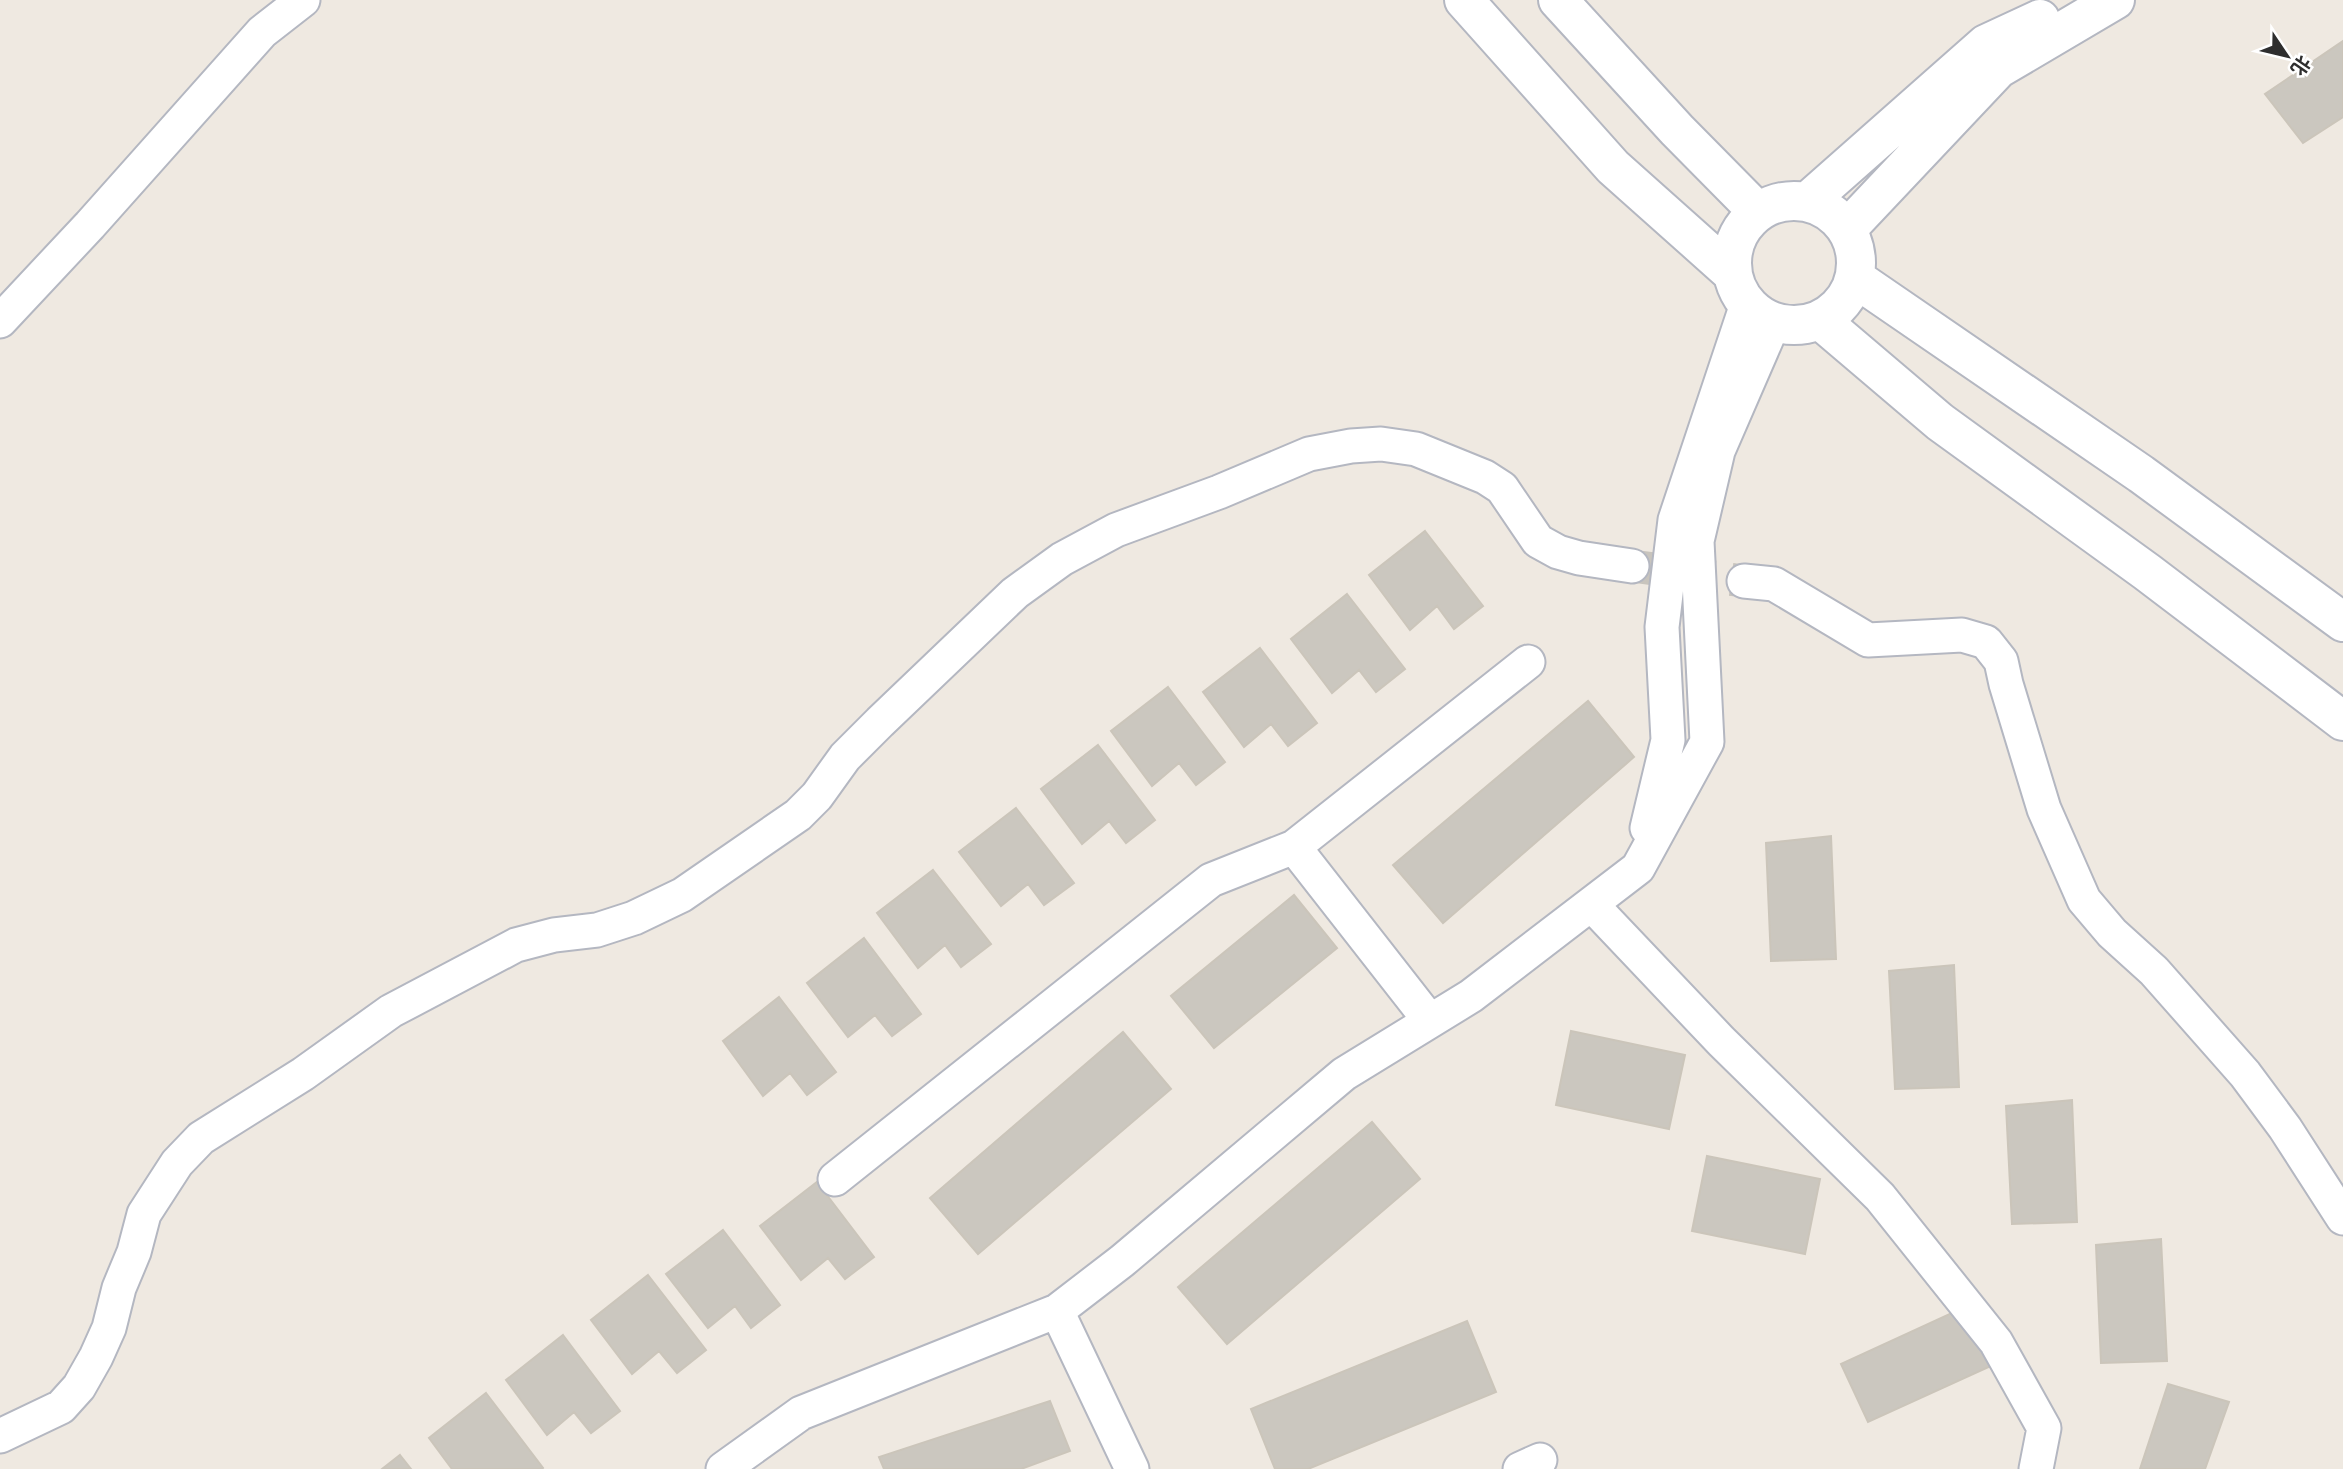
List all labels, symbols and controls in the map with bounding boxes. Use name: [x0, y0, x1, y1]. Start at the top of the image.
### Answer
north arrow: [2252, 21, 2322, 91]
text: 北: [2286, 52, 2314, 79]

